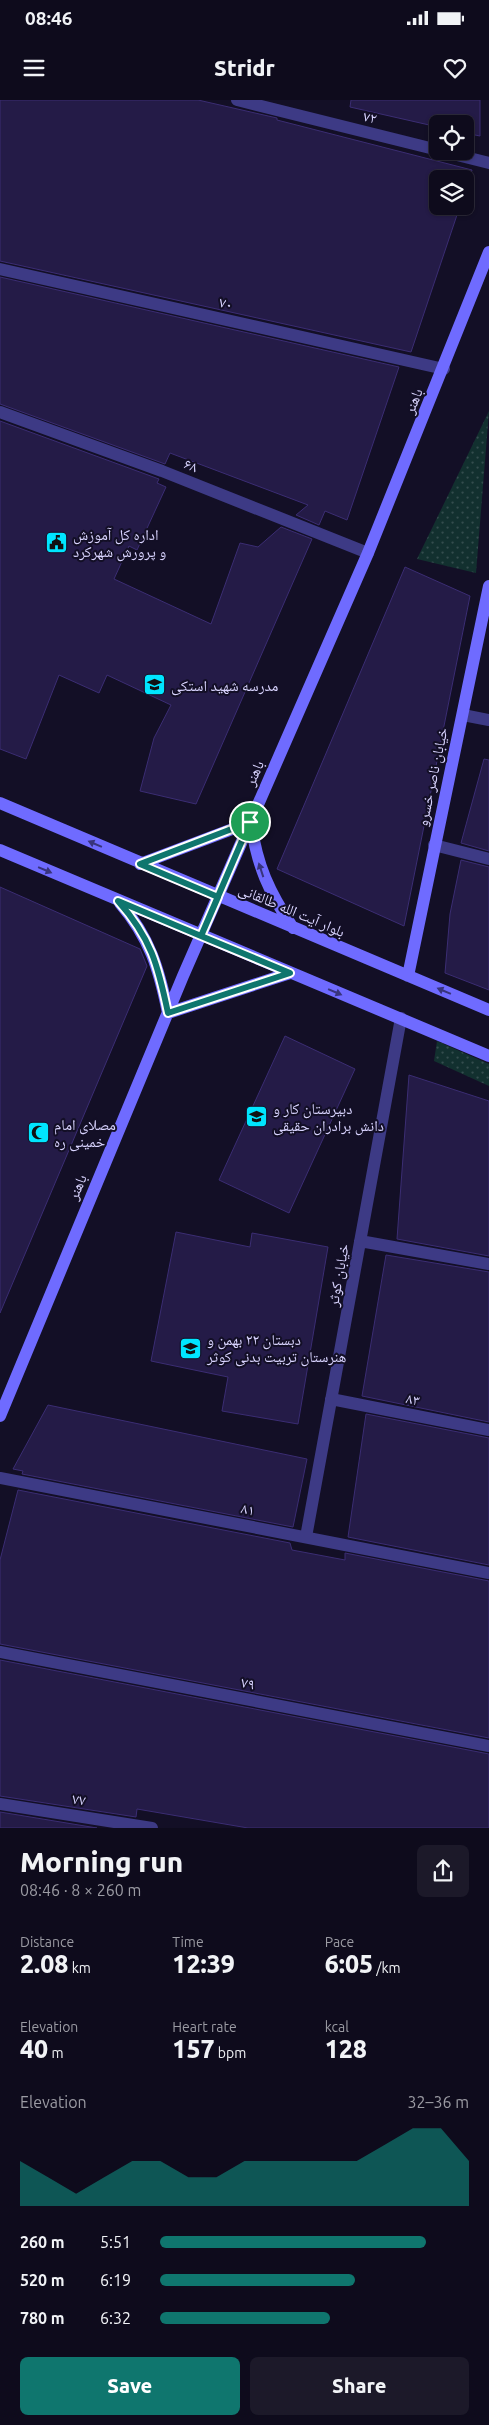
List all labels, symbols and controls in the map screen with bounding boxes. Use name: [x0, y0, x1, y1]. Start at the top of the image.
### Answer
text: 08:46: [25, 7, 73, 29]
icon: menu: [20, 54, 48, 82]
icon: heart: [441, 54, 469, 82]
text: Stridr: [214, 55, 275, 80]
street label: ۷۲: [361, 107, 379, 127]
map controls: [429, 115, 474, 215]
button: locate: [429, 115, 474, 160]
button: layers: [429, 170, 474, 215]
street label: ۷۰: [218, 293, 234, 313]
street label: باهنر: [400, 386, 427, 418]
street label: ۶۸: [182, 455, 201, 475]
place label: اداره کل آموزش و پرورش شهرکرد: [73, 526, 166, 562]
public building icon: اداره کل آموزش و پرورش شهرکرد: [45, 531, 69, 555]
school or university icon: مدرسه شهید استکی: [143, 673, 167, 697]
place label: مدرسه شهید استکی: [171, 677, 279, 696]
street label: خیابان ناصر خسرو: [413, 726, 453, 828]
street label: باهنر: [241, 758, 268, 790]
pin: [229, 801, 271, 843]
icon: arrive: [236, 808, 264, 836]
one-way arrow: [88, 840, 102, 848]
one-way arrow: [257, 863, 264, 878]
one-way arrow: [38, 866, 52, 874]
street label: بلوار آیت الله طالقانی: [236, 880, 348, 942]
one-way arrow: [436, 987, 451, 995]
one-way arrow: [328, 988, 343, 996]
place label: دبیرستان کار و دانش برادران حقیقی: [273, 1100, 384, 1136]
school or university icon: دبیرستان کار و دانش برادران حقیقی: [245, 1105, 269, 1129]
place label: مصلای امام خمینی ره: [54, 1116, 116, 1152]
mosque icon: مصلای امام خمینی ره: [26, 1121, 50, 1145]
street label: باهنر: [64, 1172, 91, 1204]
street label: خیابان کوثر: [324, 1242, 354, 1309]
place label: دبستان ۲۲ بهمن و هنرستان تربیت بدنی کوثر: [206, 1331, 346, 1367]
school or university icon: دبستان ۲۲ بهمن و هنرستان تربیت بدنی کوثر: [179, 1336, 203, 1360]
street label: ۸۳: [405, 1389, 421, 1409]
street label: ۸۱: [240, 1499, 256, 1519]
street label: ۷۹: [240, 1673, 256, 1693]
street label: ۷۷: [71, 1790, 87, 1808]
button: share: [417, 1845, 469, 1897]
text: Morning run: [20, 1846, 183, 1877]
text: 08:46 · 8 × 260 m: [20, 1881, 141, 1899]
text: Distance: [20, 1934, 74, 1950]
text: Time: [172, 1934, 204, 1950]
text: Pace: [325, 1934, 354, 1950]
text: 2.08: [20, 1950, 68, 1978]
text: 12:39: [172, 1950, 235, 1978]
text: 6:05: [325, 1950, 373, 1978]
text: km: [68, 1960, 91, 1976]
text: /km: [373, 1960, 401, 1976]
text: Elevation: [20, 2019, 78, 2035]
text: Heart rate: [172, 2019, 237, 2035]
text: kcal: [325, 2019, 349, 2035]
text: 40: [20, 2035, 48, 2063]
text: 157: [172, 2035, 215, 2063]
text: 128: [325, 2035, 367, 2063]
text: m: [48, 2045, 64, 2061]
text: bpm: [215, 2045, 246, 2061]
text: Elevation: [20, 2093, 87, 2111]
text: 32–36 m: [407, 2093, 469, 2111]
text: 260 m: [20, 2233, 65, 2251]
text: 5:51: [100, 2233, 131, 2251]
text: 520 m: [20, 2271, 65, 2289]
text: 6:19: [100, 2271, 131, 2289]
text: 780 m: [20, 2309, 65, 2327]
text: 6:32: [100, 2309, 131, 2327]
button: Save: [20, 2357, 240, 2415]
button: Share: [250, 2357, 469, 2415]

